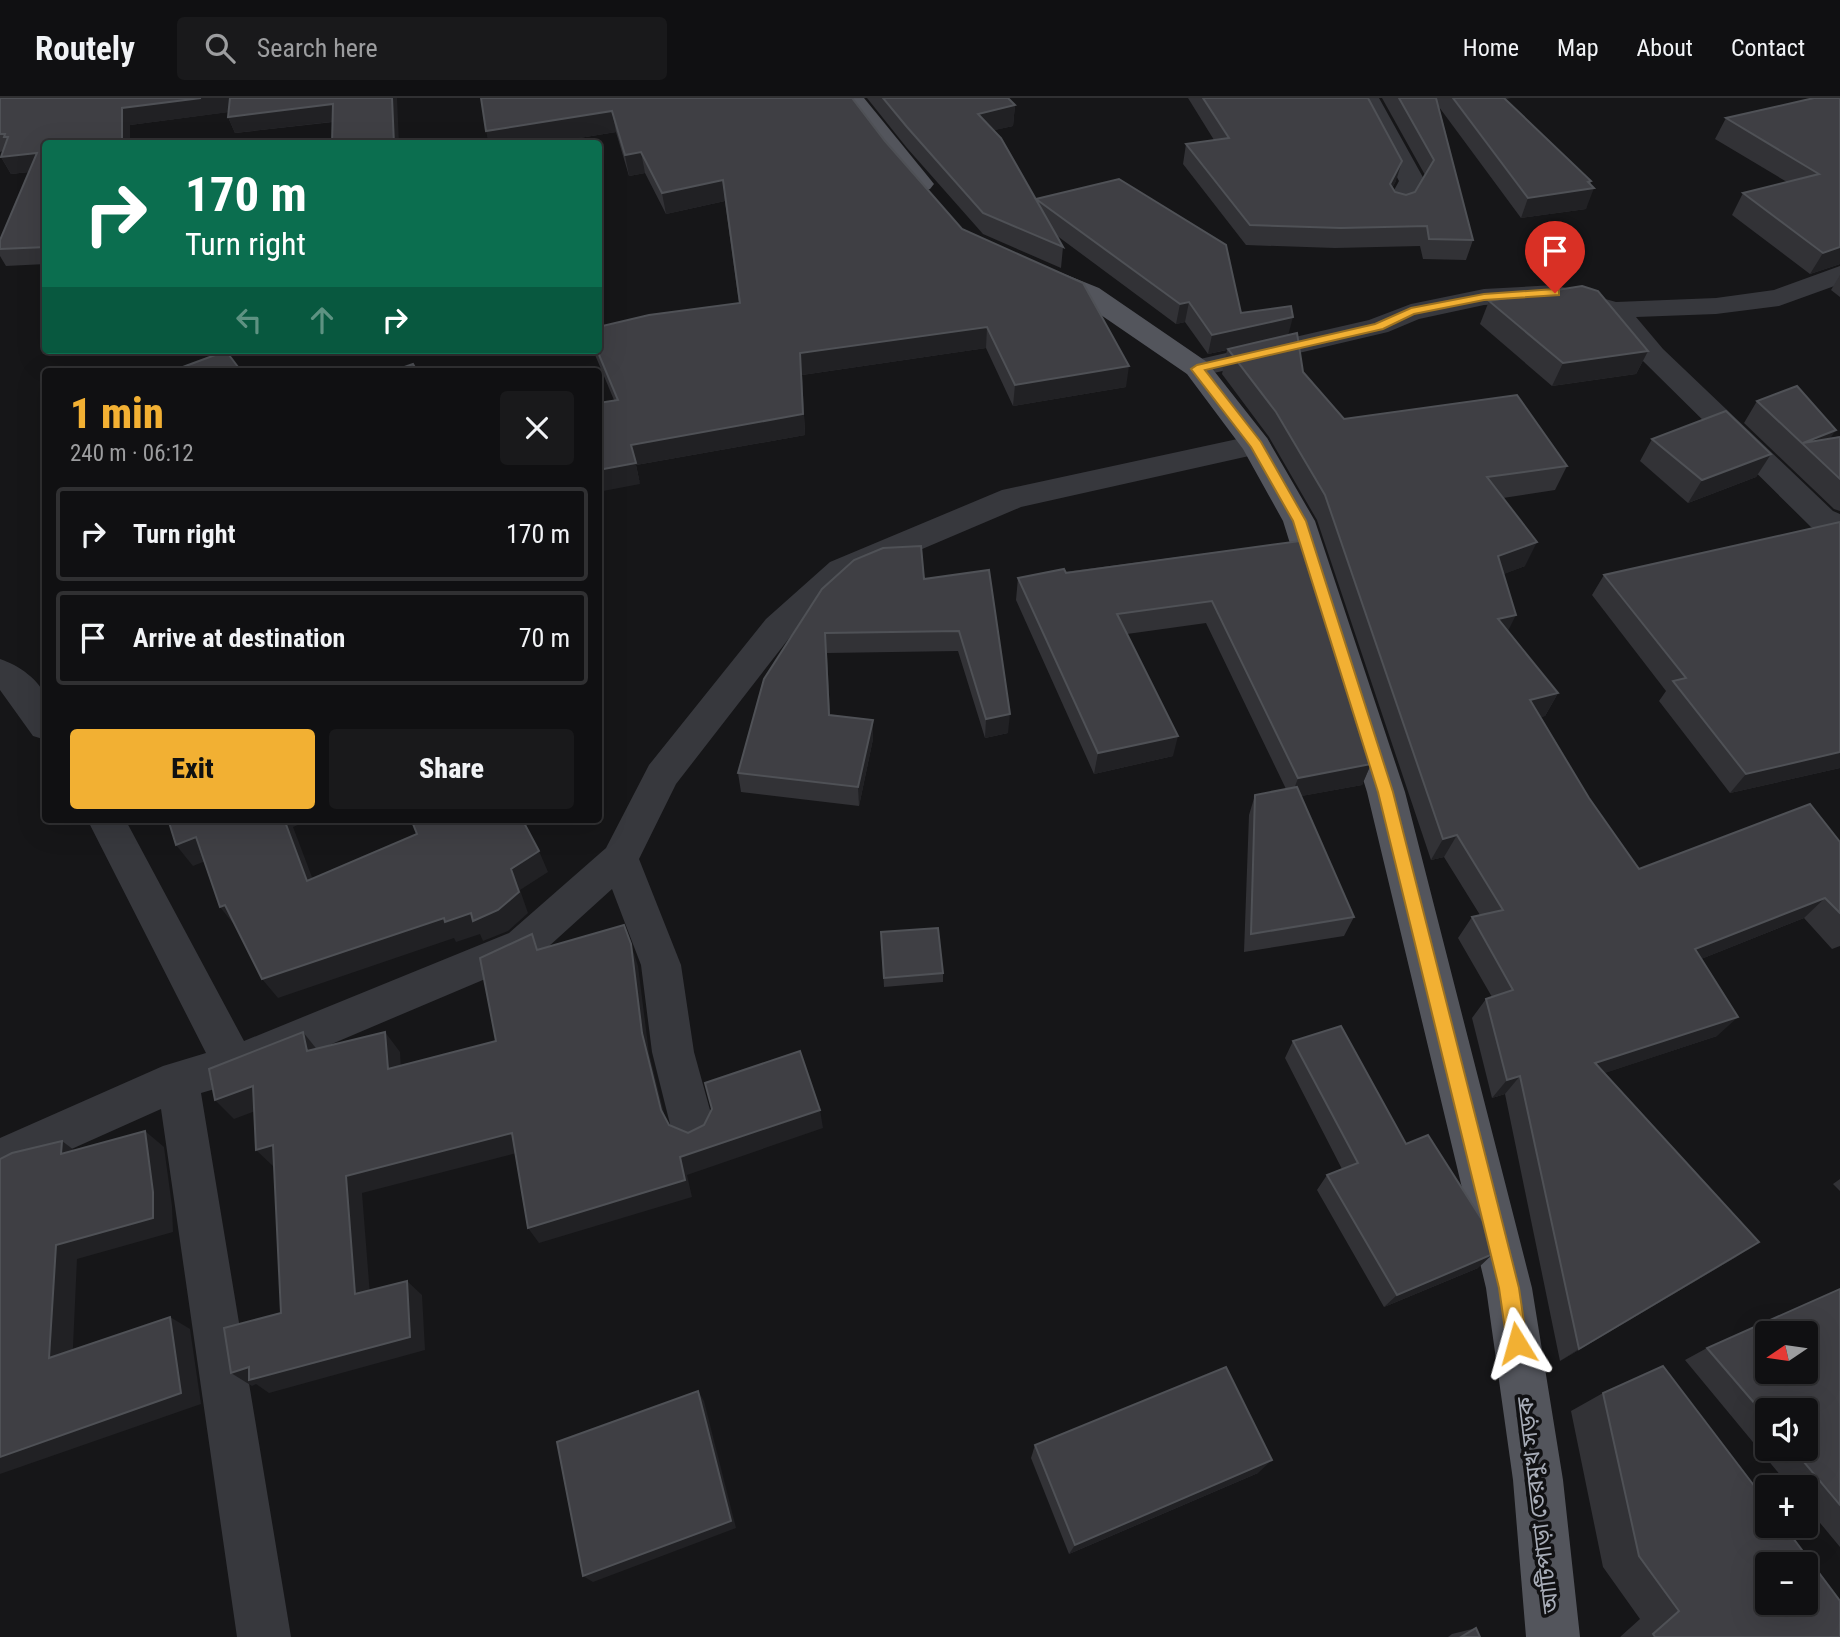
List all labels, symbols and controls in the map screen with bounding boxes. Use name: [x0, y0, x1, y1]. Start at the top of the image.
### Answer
search box: [177, 17, 667, 80]
text: Routely: [35, 29, 135, 68]
icon: search: [201, 29, 239, 67]
text: Search here: [257, 33, 378, 63]
text: Home: [1463, 34, 1519, 62]
text: Map: [1557, 34, 1599, 62]
text: About: [1637, 34, 1693, 62]
text: Contact: [1731, 34, 1805, 62]
text: 170 m: [185, 166, 307, 223]
icon: right: [70, 168, 161, 259]
pin: [1525, 221, 1585, 293]
text: Turn right: [185, 225, 306, 263]
icon: arrive: [1536, 232, 1574, 270]
icon: left: [230, 301, 268, 339]
icon: ahead: [303, 301, 341, 339]
icon: right: [376, 301, 414, 339]
text: 1 min: [70, 389, 164, 438]
button: close: [500, 391, 574, 465]
text: 240 m · 06:12: [70, 440, 194, 467]
icon: right: [74, 515, 112, 553]
text: Turn right: [133, 519, 235, 549]
text: 170 m: [506, 519, 570, 549]
icon: arrive: [74, 619, 112, 657]
text: Arrive at destination: [133, 623, 345, 653]
text: 70 m: [519, 623, 570, 653]
button: Exit: [70, 729, 315, 809]
button: Share: [329, 729, 574, 809]
position arrow: [1480, 1306, 1554, 1380]
north arrow: [1755, 1321, 1818, 1384]
map controls: [1755, 1321, 1818, 1615]
street label: আটিপাড়া তেরমুখ সড়ক: [1511, 1395, 1565, 1616]
button: sound: [1755, 1398, 1818, 1461]
button: +: [1755, 1475, 1818, 1538]
button: −: [1755, 1552, 1818, 1615]

